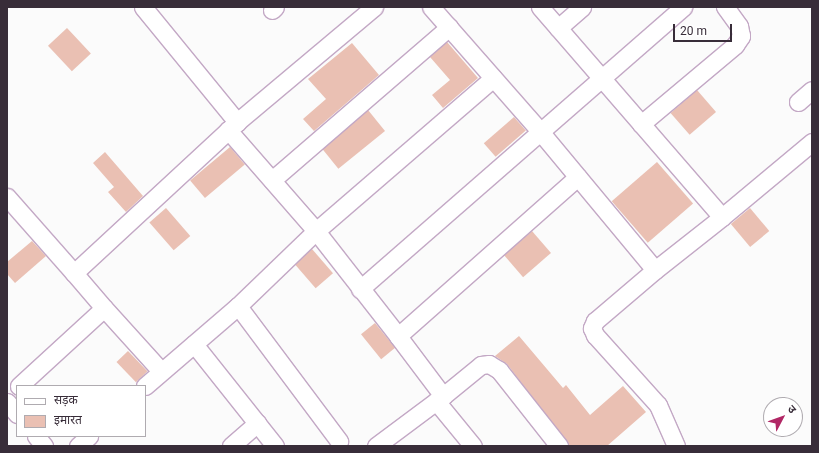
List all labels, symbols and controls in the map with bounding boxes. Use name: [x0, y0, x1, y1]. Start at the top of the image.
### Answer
scale bar: [675, 16, 734, 42]
text: 20 m: [680, 24, 707, 38]
legend: [16, 385, 146, 437]
text: सड़क: [54, 393, 78, 407]
north arrow: [763, 397, 803, 437]
text: उ: [785, 403, 799, 416]
text: इमारत: [54, 413, 82, 427]

